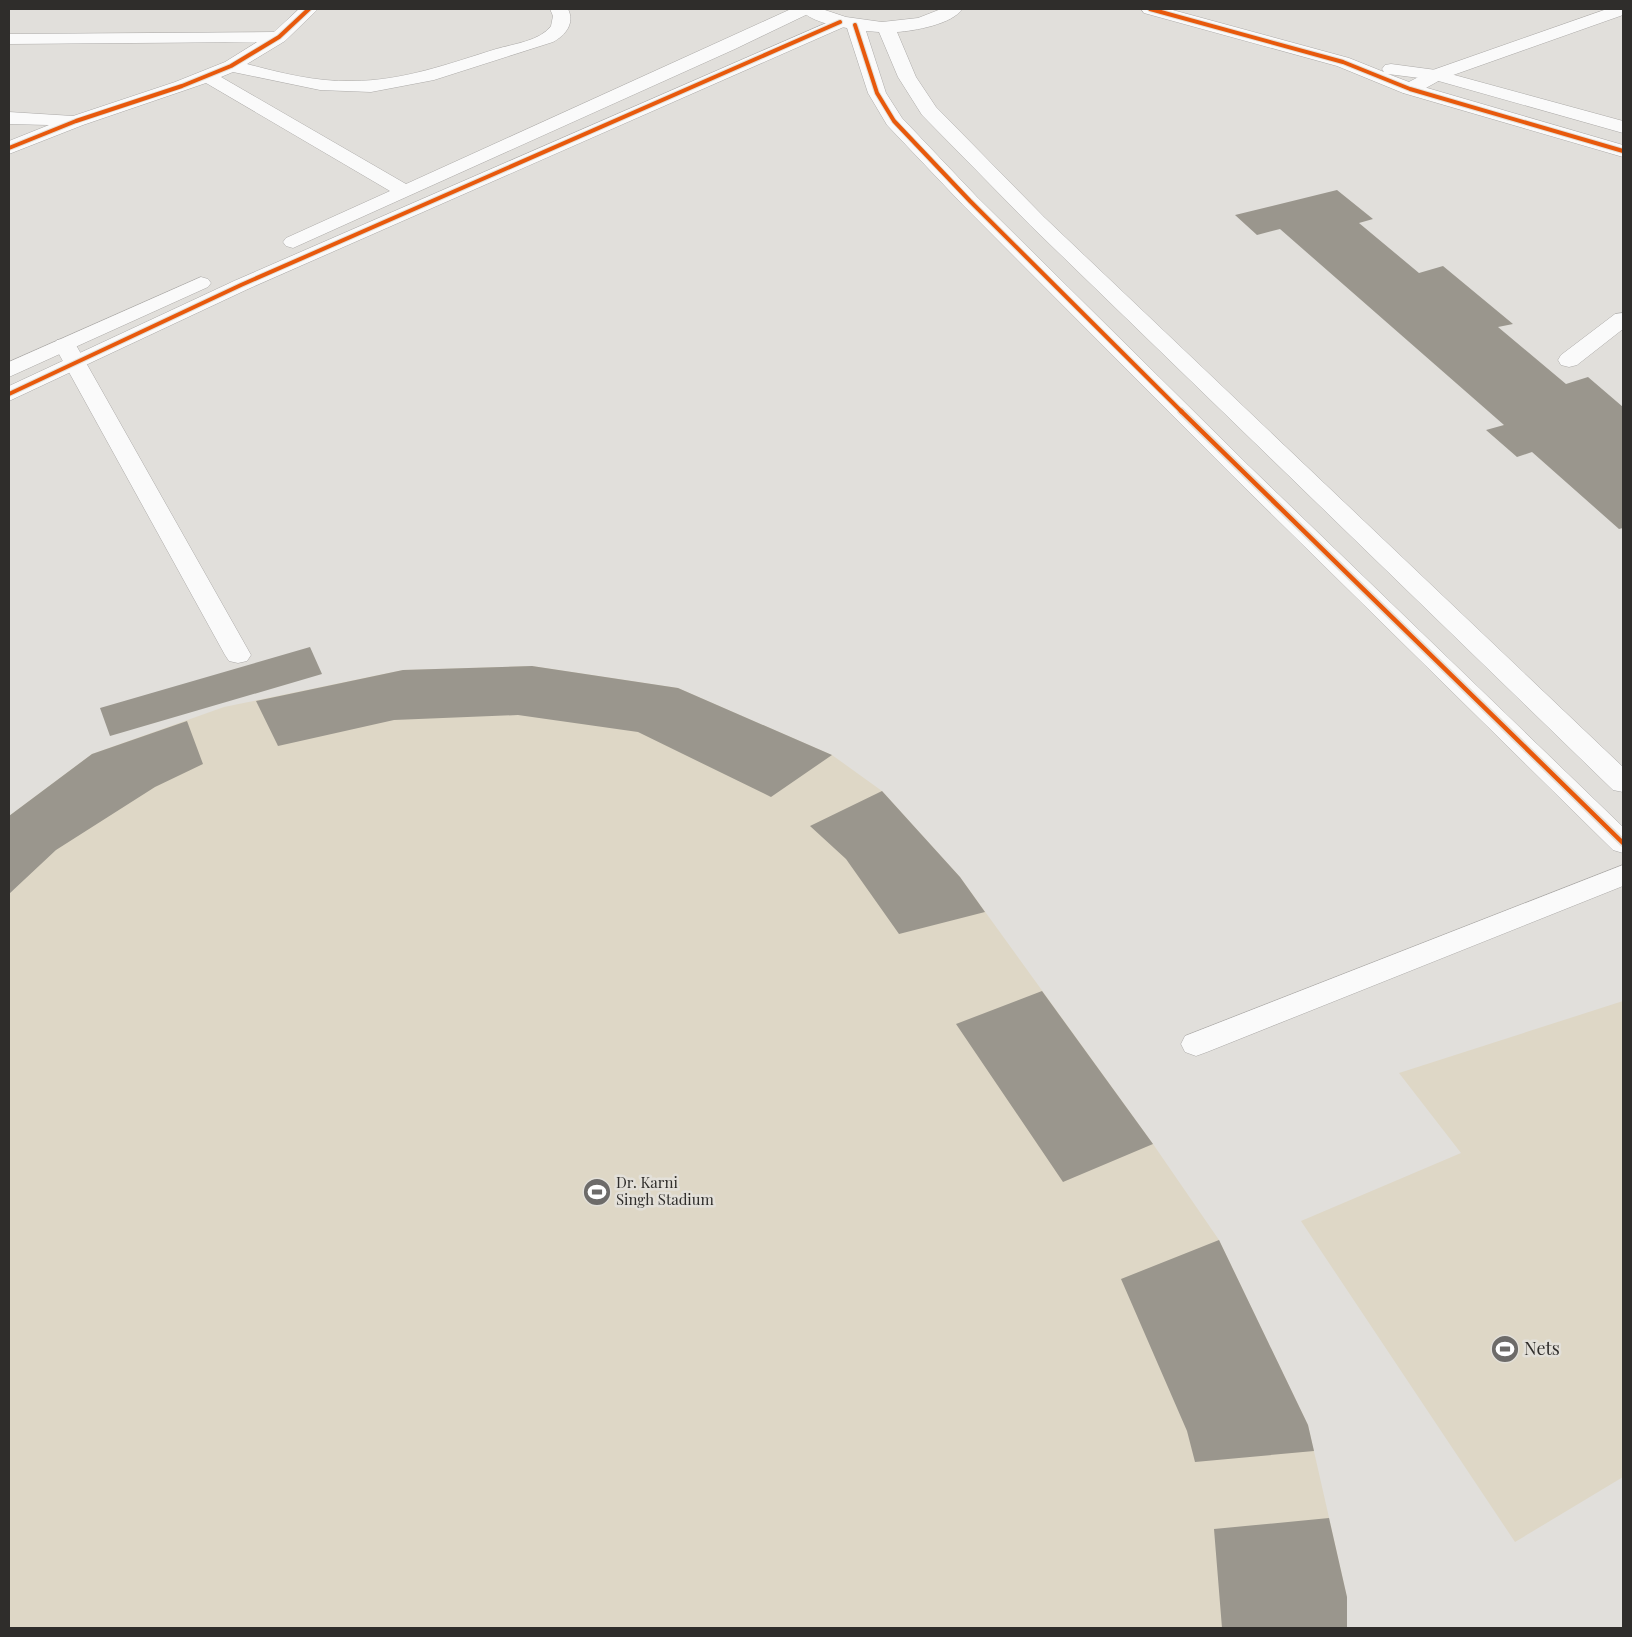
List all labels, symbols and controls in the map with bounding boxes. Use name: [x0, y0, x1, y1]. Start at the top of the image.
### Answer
place label: Dr. Karni Singh Stadium: [616, 1172, 714, 1209]
sports icon: Dr. Karni Singh Stadium: [582, 1177, 612, 1207]
sports icon: Nets: [1490, 1334, 1520, 1364]
place label: Nets: [1524, 1336, 1560, 1360]

